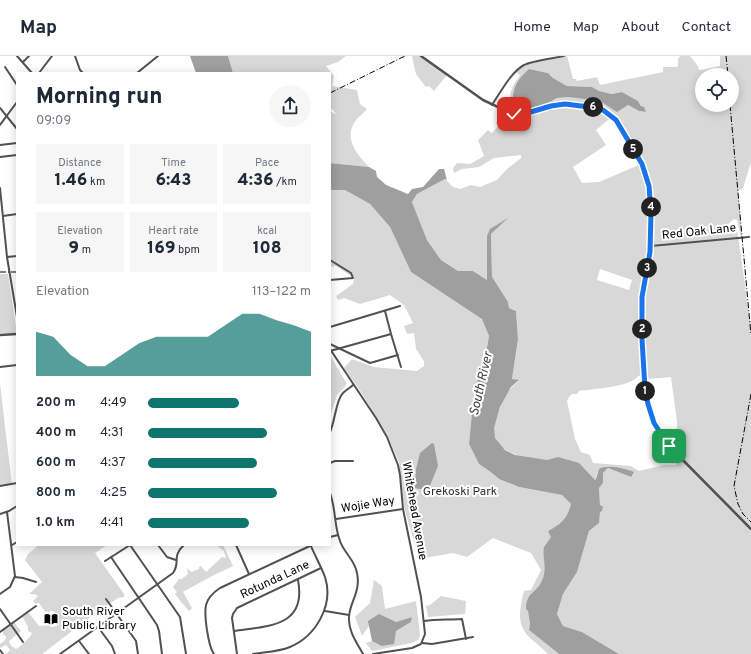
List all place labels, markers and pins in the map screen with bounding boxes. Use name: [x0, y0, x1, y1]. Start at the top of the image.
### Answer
pin: [497, 97, 531, 131]
pin: 6: [583, 97, 603, 117]
pin: 5: [623, 139, 643, 159]
pin: 4: [641, 197, 661, 217]
pin: 3: [637, 258, 657, 278]
pin: 2: [632, 319, 652, 339]
pin: 1: [635, 381, 655, 401]
pin: [652, 429, 686, 463]
place label: South River Public Library: [62, 604, 136, 634]
library icon: South River Public Library: [43, 611, 59, 627]

